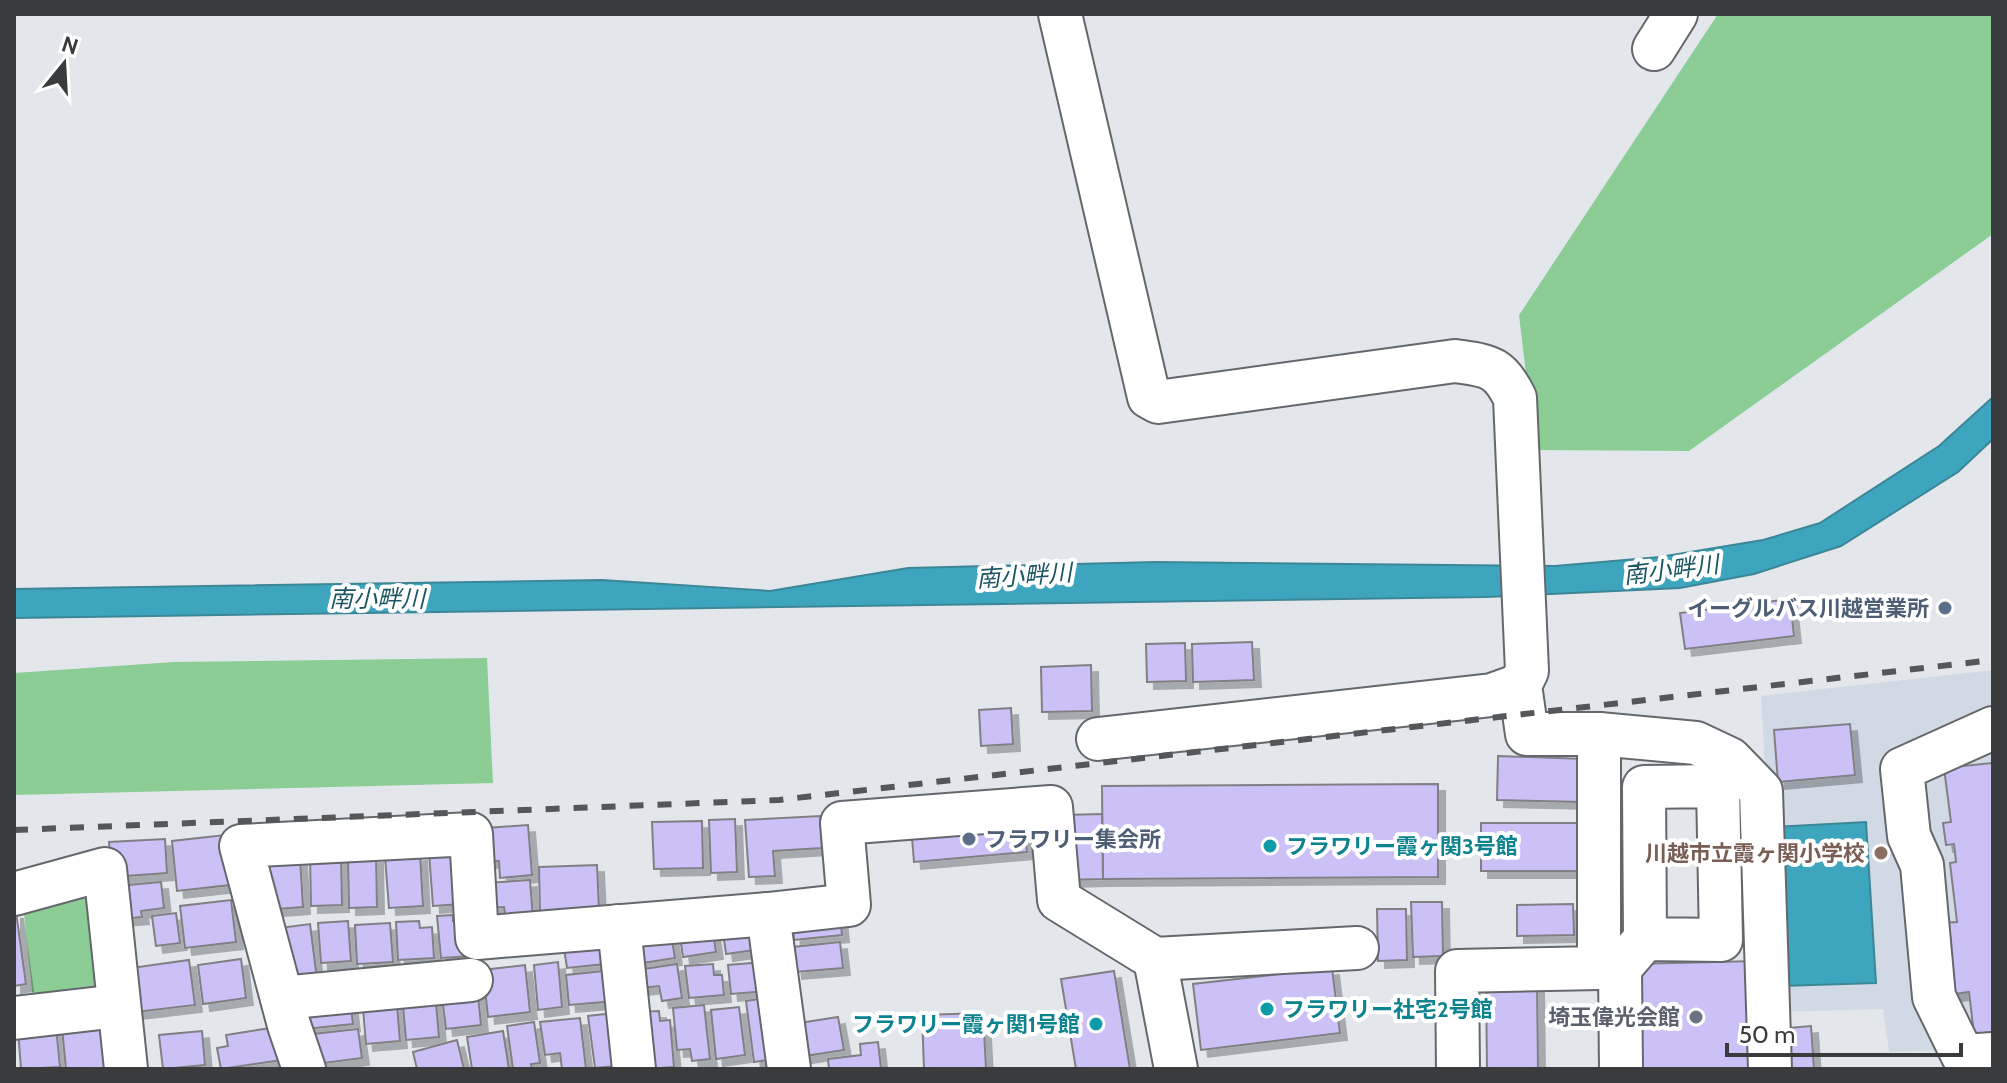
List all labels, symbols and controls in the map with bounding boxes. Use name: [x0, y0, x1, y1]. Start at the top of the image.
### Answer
north arrow: [24, 24, 104, 104]
text: N: [58, 30, 82, 61]
water label: 南小畔川: [1622, 549, 1723, 590]
water label: 南小畔川: [975, 557, 1076, 593]
water label: 南小畔川: [329, 584, 428, 613]
place label: イーグルバス川越営業所: [1687, 595, 1929, 622]
marker: イーグルバス川越営業所: [1936, 599, 1954, 617]
place label: フラワリー集会所: [985, 826, 1161, 853]
marker: フラワリー集会所: [960, 830, 978, 848]
place label: フラワリー霞ヶ関3号館: [1286, 833, 1518, 860]
marker: フラワリー霞ヶ関3号館: [1261, 837, 1279, 855]
place label: 川越市立霞ヶ関小学校: [1645, 840, 1865, 867]
marker: 川越市立霞ヶ関小学校: [1872, 844, 1890, 862]
place label: フラワリー社宅2号館: [1283, 996, 1493, 1023]
marker: フラワリー社宅2号館: [1258, 1000, 1276, 1018]
place label: 埼玉偉光会館: [1548, 1004, 1680, 1031]
scale bar: [1727, 1007, 1961, 1057]
marker: 埼玉偉光会館: [1687, 1008, 1705, 1026]
place label: フラワリー霞ヶ関1号館: [852, 1011, 1080, 1038]
marker: フラワリー霞ヶ関1号館: [1087, 1015, 1105, 1033]
text: 50 m: [1739, 1020, 1795, 1049]

